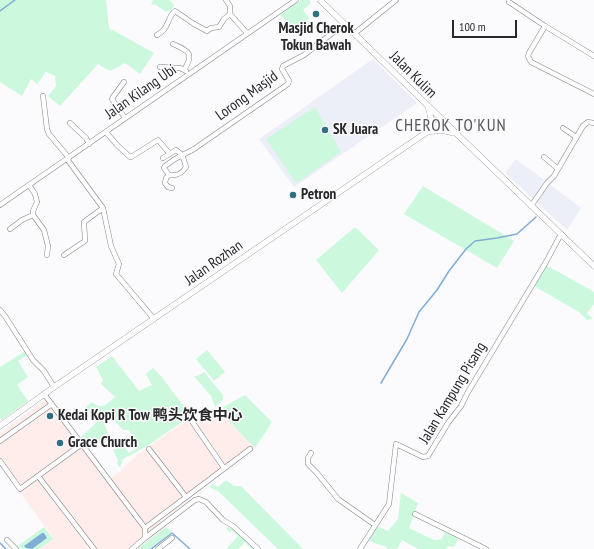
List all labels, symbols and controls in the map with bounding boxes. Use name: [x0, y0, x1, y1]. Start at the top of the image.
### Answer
marker: Masjid Cherok Tokun Bawah: [311, 9, 321, 19]
scale bar: [454, 12, 519, 38]
text: 100 m: [459, 19, 486, 34]
place label: Masjid Cherok Tokun Bawah: [278, 20, 354, 55]
street label: Jalan Kulim: [386, 48, 440, 102]
street label: Jalan Kilang Ubi: [102, 61, 180, 123]
street label: Lorong Masjid: [212, 67, 282, 125]
district label: CHEROK TO'KUN: [395, 116, 507, 136]
place label: SK Juara: [333, 121, 378, 139]
marker: SK Juara: [320, 125, 330, 135]
place label: Petron: [301, 186, 336, 204]
marker: Petron: [288, 190, 298, 200]
street label: Jalan Rozhan: [182, 237, 246, 289]
street label: Jalan Kampung Pisang: [416, 339, 490, 447]
place label: Kedai Kopi R Tow 鸭头饮食中心: [58, 407, 243, 425]
marker: Kedai Kopi R Tow 鸭头饮食中心: [45, 411, 55, 421]
place label: Grace Church: [68, 434, 137, 452]
marker: Grace Church: [55, 438, 65, 448]

